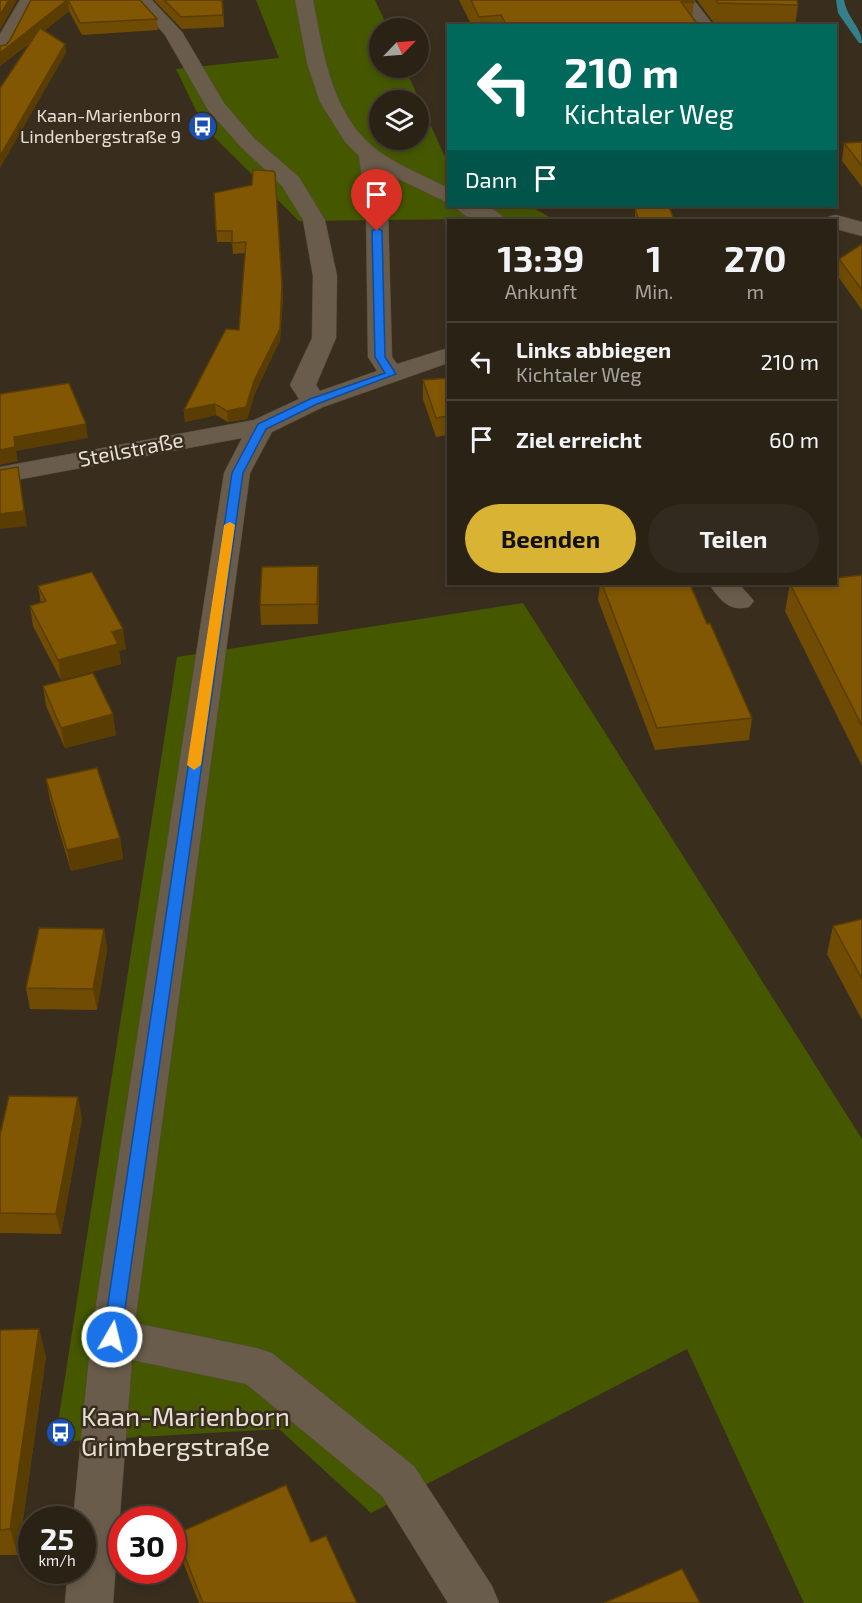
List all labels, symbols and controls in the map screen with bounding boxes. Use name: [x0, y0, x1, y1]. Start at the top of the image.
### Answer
north arrow: [369, 18, 429, 78]
map controls: [369, 18, 429, 150]
text: 210 m: [564, 46, 679, 96]
icon: left: [465, 48, 543, 126]
button: layers: [369, 90, 429, 150]
text: Kichtaler Weg: [564, 97, 734, 129]
place label: Kaan-Marienborn Lindenbergstraße 9: [20, 104, 181, 147]
bus stop icon: Kaan-Marienborn Lindenbergstraße 9: [186, 110, 218, 142]
icon: arrive: [529, 162, 562, 195]
text: Dann: [465, 166, 517, 192]
pin: [351, 169, 402, 231]
icon: arrive: [360, 178, 393, 211]
text: 13:39: [497, 236, 584, 279]
text: 1: [646, 236, 662, 279]
text: 270: [724, 236, 787, 279]
text: Ankunft: [505, 279, 577, 303]
text: Min.: [635, 279, 673, 303]
text: m: [746, 279, 764, 303]
text: Links abbiegen: [516, 336, 671, 362]
icon: left: [465, 345, 498, 378]
text: 210 m: [760, 348, 819, 374]
text: Kichtaler Weg: [516, 362, 642, 386]
icon: arrive: [465, 423, 498, 456]
street label: Steilstraße: [76, 426, 185, 471]
text: Ziel erreicht: [516, 426, 642, 452]
text: 60 m: [769, 426, 819, 452]
button: Beenden: [465, 504, 636, 573]
button: Teilen: [648, 504, 819, 573]
position arrow: [80, 1305, 144, 1369]
place label: Kaan-Marienborn Grimbergstraße: [81, 1400, 290, 1461]
bus stop icon: Kaan-Marienborn Grimbergstraße: [44, 1416, 76, 1448]
speed limit sign: 30: [108, 1506, 186, 1584]
text: 25: [40, 1520, 74, 1556]
text: km/h: [38, 1551, 76, 1569]

